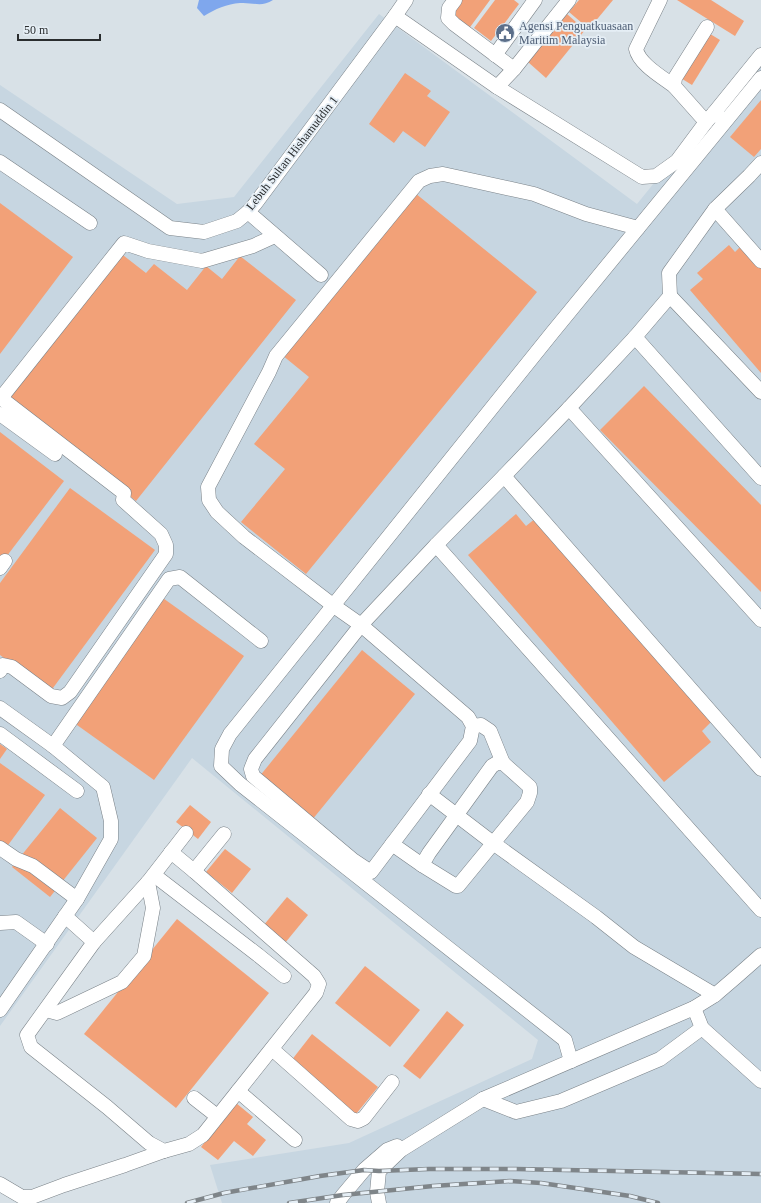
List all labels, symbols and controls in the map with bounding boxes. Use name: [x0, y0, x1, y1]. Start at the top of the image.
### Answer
scale bar: [18, 16, 100, 42]
place label: Agensi Penguatkuasaan Maritim Malaysia: [519, 19, 633, 47]
public building icon: Agensi Penguatkuasaan Maritim Malaysia: [494, 22, 516, 44]
text: 50 m: [24, 23, 49, 37]
street label: Lebuh Sultan Hishamuddin 1: [243, 93, 341, 213]

